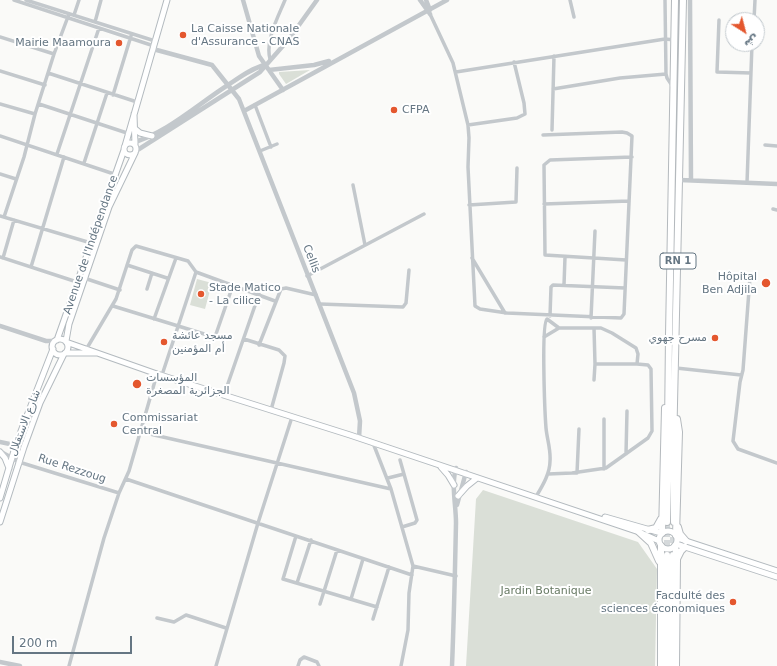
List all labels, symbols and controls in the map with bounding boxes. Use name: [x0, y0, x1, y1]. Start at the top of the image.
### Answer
north arrow: [725, 12, 765, 52]
place label: La Caisse Nationale d'Assurance - CNAS: [191, 22, 299, 48]
marker: La Caisse Nationale d'Assurance - CNAS: [178, 30, 188, 40]
text: ش: [742, 32, 762, 51]
place label: Mairie Maamoura: [15, 36, 111, 50]
marker: Mairie Maamoura: [114, 38, 124, 48]
place label: CFPA: [402, 103, 429, 117]
marker: CFPA: [389, 105, 399, 115]
street label: Avenue de l'Indépendance: [61, 174, 121, 316]
street label: Cellis: [300, 243, 322, 275]
road number: RN 1: [660, 253, 696, 269]
place label: Hôpital Ben Adjila: [702, 270, 757, 296]
marker: Hôpital Ben Adjila: [760, 277, 772, 289]
place label: Stade Matico - La cilice: [209, 281, 281, 307]
marker: Stade Matico - La cilice: [196, 289, 206, 299]
place label: مسجد عائشة أم المؤمنين: [172, 329, 233, 355]
place label: مسرح جهوي: [648, 331, 707, 345]
marker: مسرح جهوي: [710, 333, 720, 343]
marker: مسجد عائشة أم المؤمنين: [159, 337, 169, 347]
place label: المؤسسات الجزائرية المصغرة: [146, 371, 230, 397]
marker: المؤسسات الجزائرية المصغرة: [131, 378, 143, 390]
street label: شارع الاستقلال: [6, 388, 44, 458]
place label: Commissariat Central: [122, 411, 198, 437]
marker: Commissariat Central: [109, 419, 119, 429]
street label: Rue Rezzoug: [36, 452, 108, 486]
park label: Jardin Botanique: [501, 584, 591, 598]
place label: Facdulté des sciences économiques: [601, 589, 725, 615]
marker: Facdulté des sciences économiques: [728, 597, 738, 607]
scale bar: [14, 628, 134, 654]
text: 200 m: [19, 636, 57, 650]

